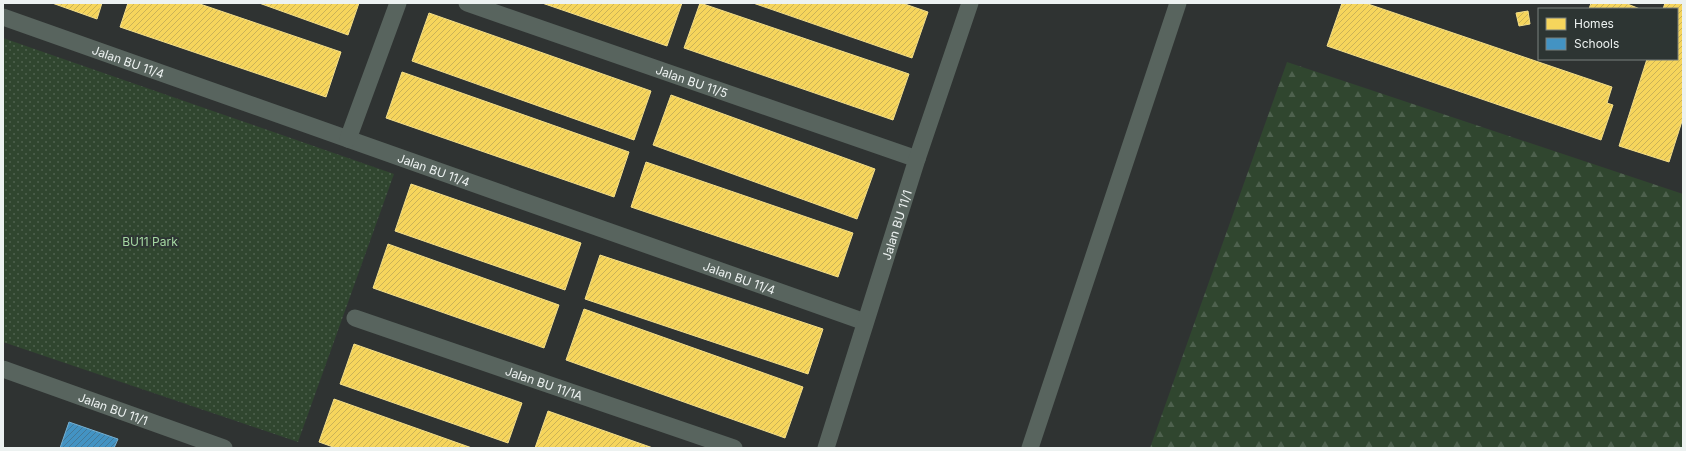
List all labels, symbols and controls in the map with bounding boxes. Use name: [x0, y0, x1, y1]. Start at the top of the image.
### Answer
legend: [1538, 8, 1678, 60]
text: Homes: [1574, 16, 1614, 31]
text: Schools: [1574, 36, 1619, 51]
street label: Jalan BU 11/4: [90, 42, 167, 81]
street label: Jalan BU 11/5: [654, 62, 730, 100]
street label: Jalan BU 11/4: [396, 150, 472, 189]
street label: Jalan BU 11/1: [878, 188, 914, 262]
park label: BU11 Park: [122, 234, 178, 249]
street label: Jalan BU 11/4: [701, 258, 778, 297]
street label: Jalan BU 11/1A: [503, 363, 585, 403]
street label: Jalan BU 11/1: [76, 389, 150, 428]

